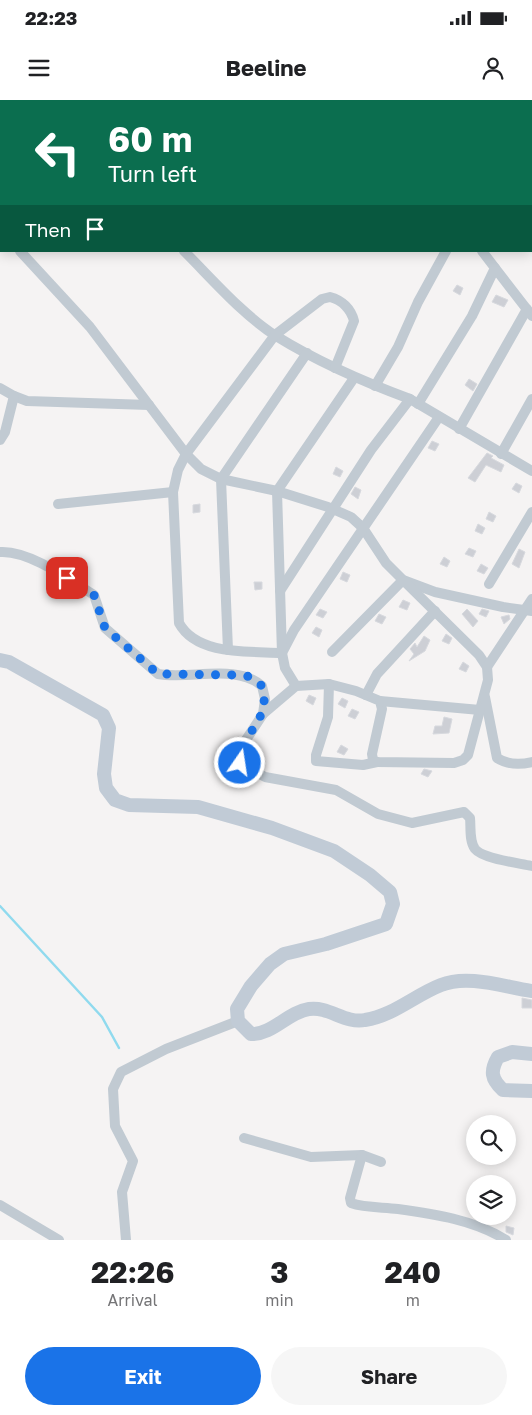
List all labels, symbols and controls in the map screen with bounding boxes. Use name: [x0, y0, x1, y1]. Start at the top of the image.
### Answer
text: 22:23: [25, 6, 77, 29]
icon: menu: [25, 54, 53, 82]
text: Beeline: [225, 54, 307, 81]
icon: person: [479, 54, 507, 82]
text: 60 m: [108, 118, 192, 160]
icon: left: [25, 120, 90, 185]
text: Turn left: [108, 160, 197, 187]
icon: arrive: [81, 215, 109, 243]
text: Then: [25, 218, 71, 241]
pin: [46, 557, 88, 599]
icon: arrive: [53, 564, 81, 592]
position arrow: [213, 736, 265, 788]
map controls: [466, 1115, 516, 1225]
button: search: [466, 1115, 516, 1165]
button: layers: [466, 1175, 516, 1225]
text: 22:26: [91, 1254, 174, 1290]
text: 3: [270, 1254, 289, 1290]
text: 240: [385, 1254, 441, 1290]
text: Arrival: [108, 1290, 158, 1310]
text: min: [265, 1290, 294, 1310]
text: m: [406, 1290, 420, 1310]
button: Exit: [25, 1347, 261, 1405]
button: Share: [271, 1347, 507, 1405]

